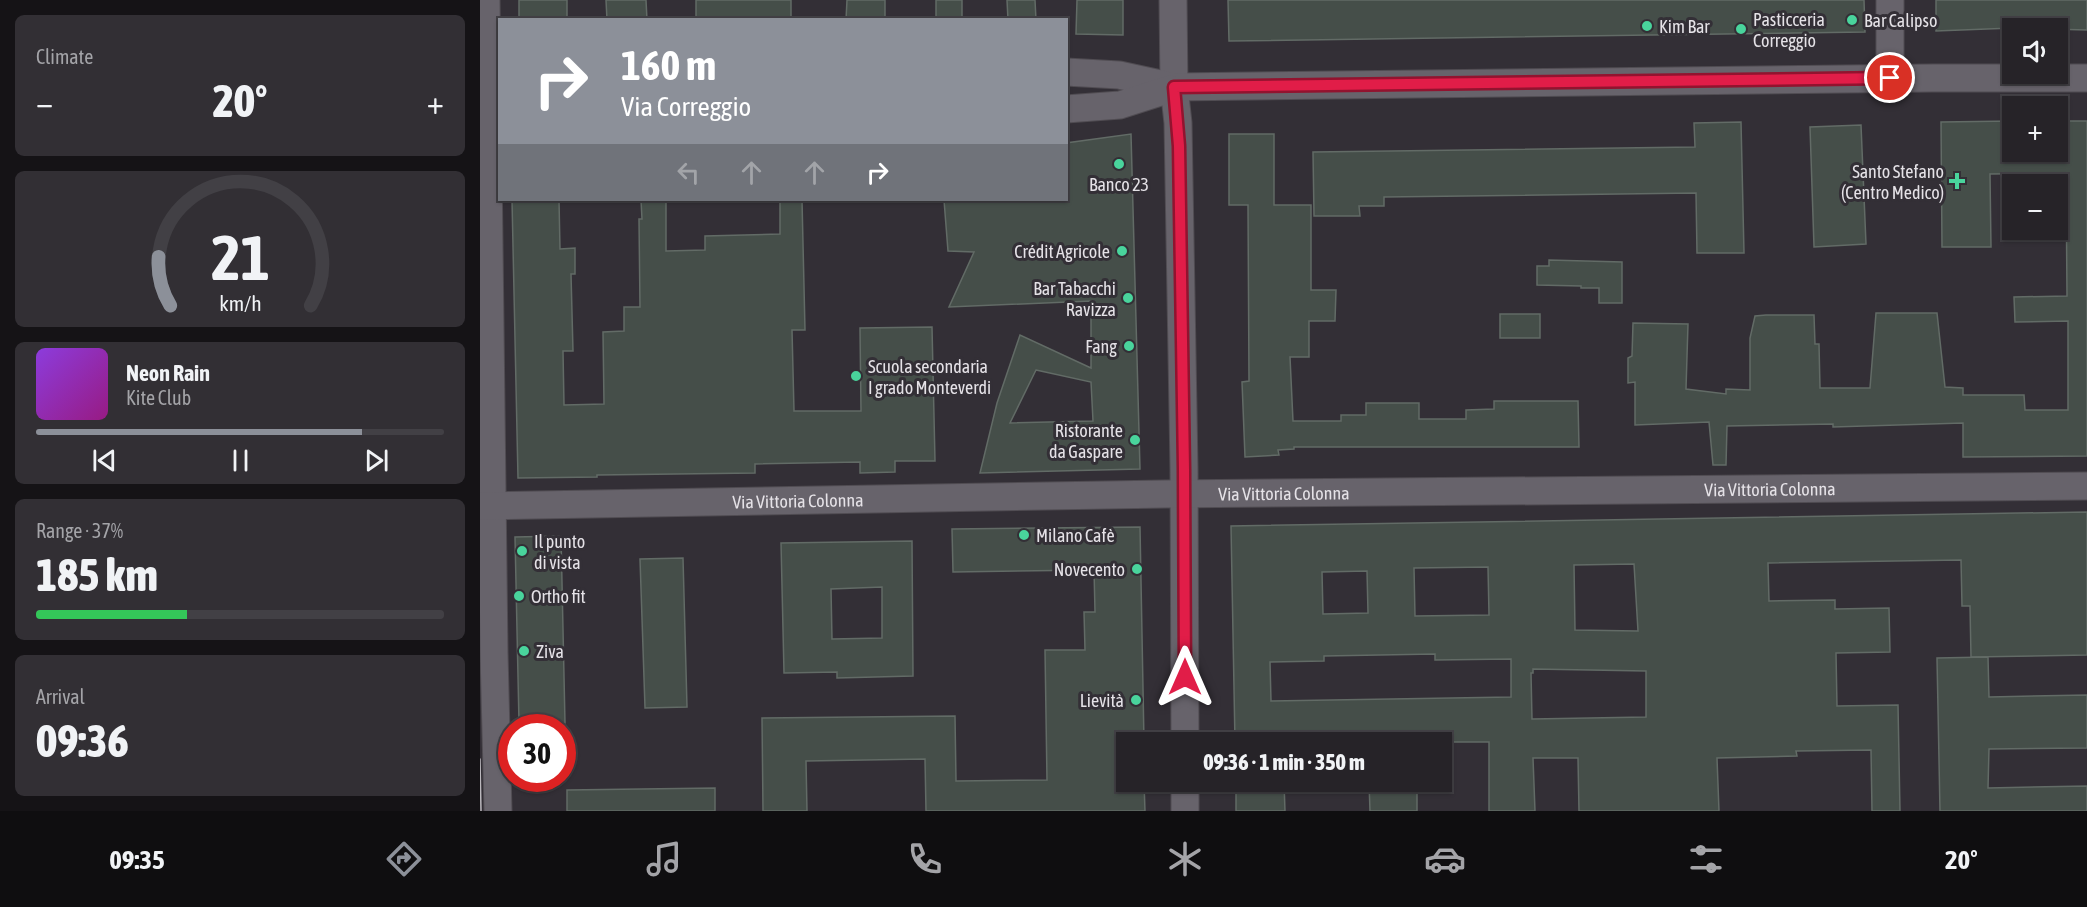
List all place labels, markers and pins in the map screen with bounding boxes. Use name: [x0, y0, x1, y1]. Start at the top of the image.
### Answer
place label: Pasticceria Correggio: [1753, 9, 1825, 51]
place label: Bar Calipso: [1864, 10, 1937, 31]
marker: Bar Calipso: [1845, 13, 1859, 27]
place label: Kim Bar: [1659, 16, 1710, 37]
marker: Kim Bar: [1640, 19, 1654, 33]
marker: Pasticceria Correggio: [1734, 22, 1748, 36]
pin: [1864, 52, 1915, 103]
marker: Banco 23: [1112, 157, 1126, 171]
place label: Santo Stefano (Centro Medico): [1841, 161, 1944, 203]
marker: Santo Stefano (Centro Medico): [1948, 172, 1966, 190]
place label: Banco 23: [1089, 174, 1149, 195]
place label: Crédit Agricole: [1014, 241, 1110, 262]
marker: Crédit Agricole: [1115, 244, 1129, 258]
place label: Bar Tabacchi Ravizza: [1033, 278, 1116, 320]
marker: Bar Tabacchi Ravizza: [1121, 291, 1135, 305]
place label: Fang: [1085, 336, 1117, 357]
marker: Fang: [1122, 339, 1136, 353]
place label: Scuola secondaria I grado Monteverdi: [868, 356, 991, 398]
marker: Scuola secondaria I grado Monteverdi: [849, 369, 863, 383]
place label: Ristorante da Gaspare: [1049, 420, 1123, 462]
marker: Ristorante da Gaspare: [1128, 433, 1142, 447]
place label: Milano Cafè: [1036, 525, 1115, 546]
marker: Milano Cafè: [1017, 528, 1031, 542]
place label: Il punto di vista: [534, 531, 585, 573]
marker: Il punto di vista: [515, 544, 529, 558]
place label: Novecento: [1054, 559, 1125, 580]
marker: Novecento: [1130, 562, 1144, 576]
place label: Ortho fit: [531, 586, 586, 607]
marker: Ortho fit: [512, 589, 526, 603]
place label: Ziva: [536, 641, 564, 662]
marker: Ziva: [517, 644, 531, 658]
place label: Lievità: [1080, 690, 1124, 711]
marker: Lievità: [1129, 693, 1143, 707]

